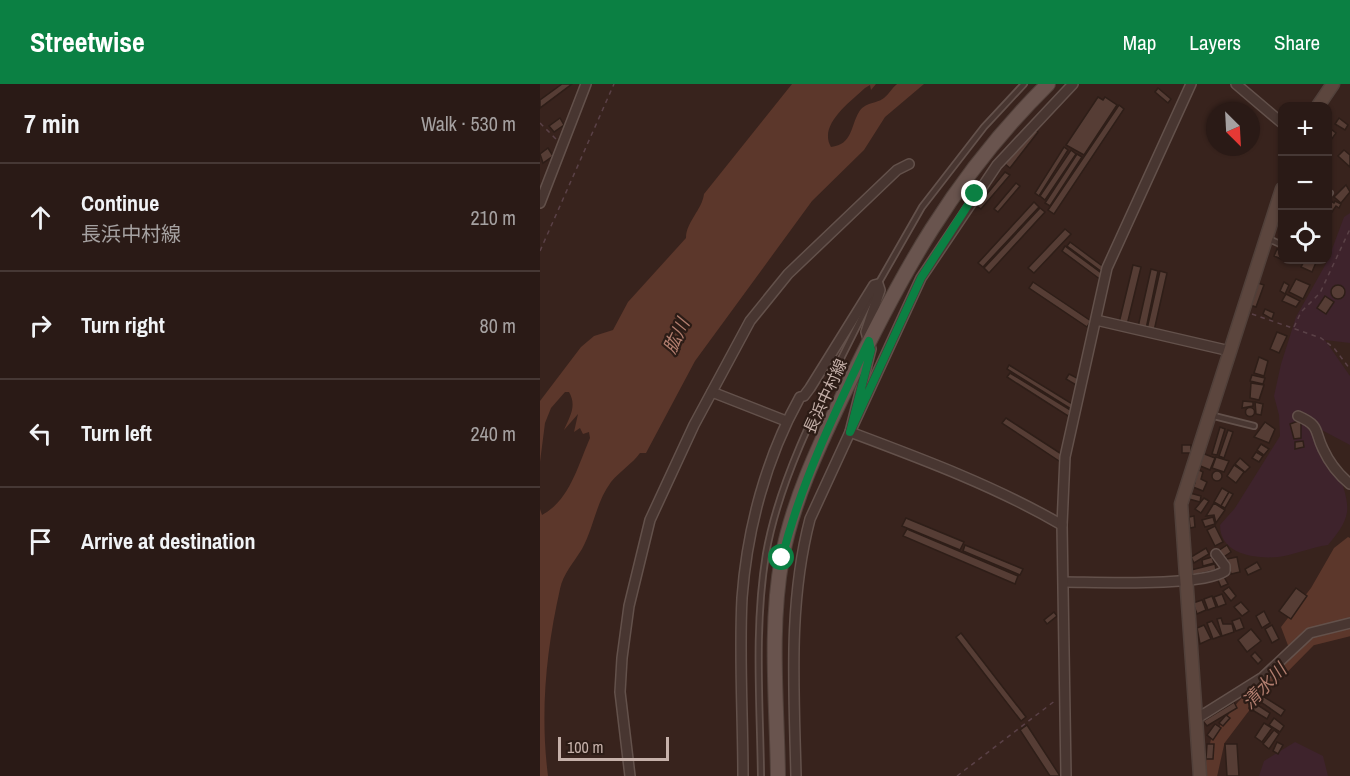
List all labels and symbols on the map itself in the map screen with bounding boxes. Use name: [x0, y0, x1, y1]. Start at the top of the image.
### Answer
north arrow: [1206, 102, 1260, 156]
route end: [961, 180, 987, 206]
water label: 肱川: [657, 313, 696, 358]
street label: 長浜中村線: [798, 355, 852, 437]
route start: [768, 544, 794, 570]
water label: 清水川: [1236, 656, 1293, 714]
scale bar: [558, 734, 669, 762]

